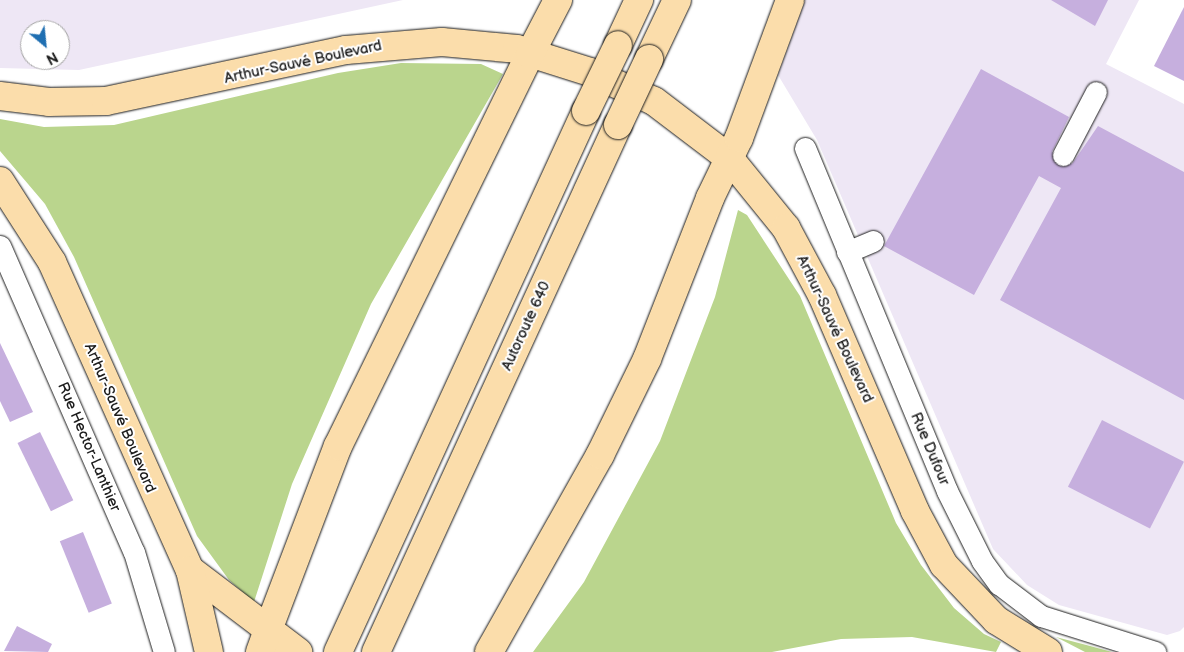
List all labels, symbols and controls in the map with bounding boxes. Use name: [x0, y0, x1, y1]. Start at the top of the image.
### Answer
north arrow: [20, 20, 70, 70]
street label: Arthur-Sauvé Boulevard: [223, 36, 383, 88]
text: N: [43, 48, 60, 68]
street label: Arthur-Sauvé Boulevard: [793, 252, 877, 406]
street label: Autoroute 640: [498, 279, 554, 373]
street label: Arthur-Sauvé Boulevard: [80, 341, 160, 495]
street label: Rue Hector-Lanthier: [54, 380, 124, 514]
street label: Rue Dufour: [907, 410, 953, 488]

